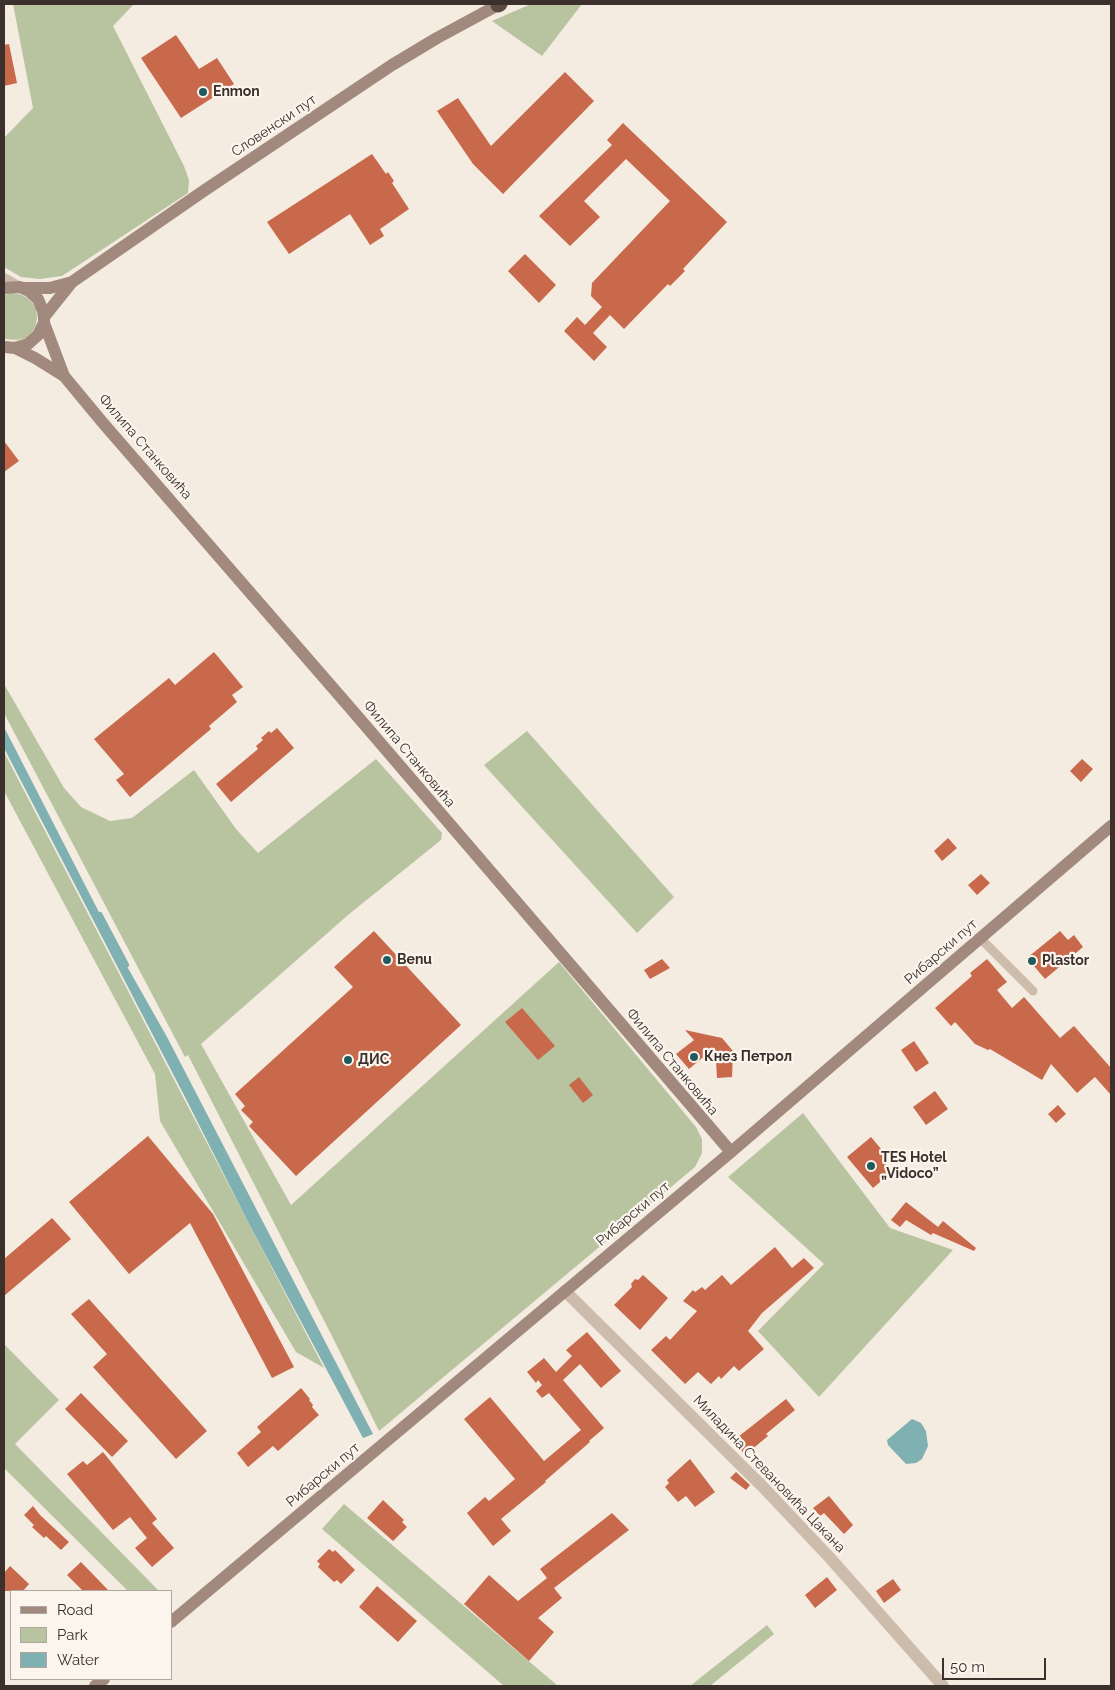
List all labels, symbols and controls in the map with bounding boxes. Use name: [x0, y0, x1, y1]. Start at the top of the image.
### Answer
place label: Enmon: [213, 84, 260, 100]
marker: Enmon: [197, 86, 209, 98]
street label: Словенски пут: [228, 91, 320, 161]
street label: Филипа Станковића: [95, 391, 195, 503]
street label: Филипа Станковића: [360, 697, 458, 811]
street label: Рибарски пут: [901, 916, 981, 988]
place label: Benu: [397, 952, 432, 968]
place label: Plastor: [1042, 953, 1089, 969]
marker: Benu: [381, 954, 393, 966]
marker: Plastor: [1026, 955, 1038, 967]
street label: Филипа Станковића: [623, 1005, 721, 1119]
place label: Кнез Петрол: [704, 1049, 792, 1065]
marker: Кнез Петрол: [688, 1051, 700, 1063]
place label: ДИС: [358, 1052, 389, 1068]
marker: ДИС: [342, 1054, 354, 1066]
place label: TES Hotel „Vidoco”: [881, 1150, 947, 1182]
marker: TES Hotel „Vidoco”: [865, 1160, 877, 1172]
street label: Рибарски пут: [593, 1178, 673, 1250]
street label: Миладина Стевановића Цакана: [689, 1392, 849, 1556]
street label: Рибарски пут: [283, 1439, 363, 1511]
legend: [10, 1590, 172, 1680]
text: Road: [57, 1601, 93, 1619]
text: Park: [57, 1626, 88, 1644]
scale bar: [945, 1648, 1049, 1680]
text: Water: [57, 1651, 99, 1669]
text: 50 m: [950, 1658, 985, 1676]

